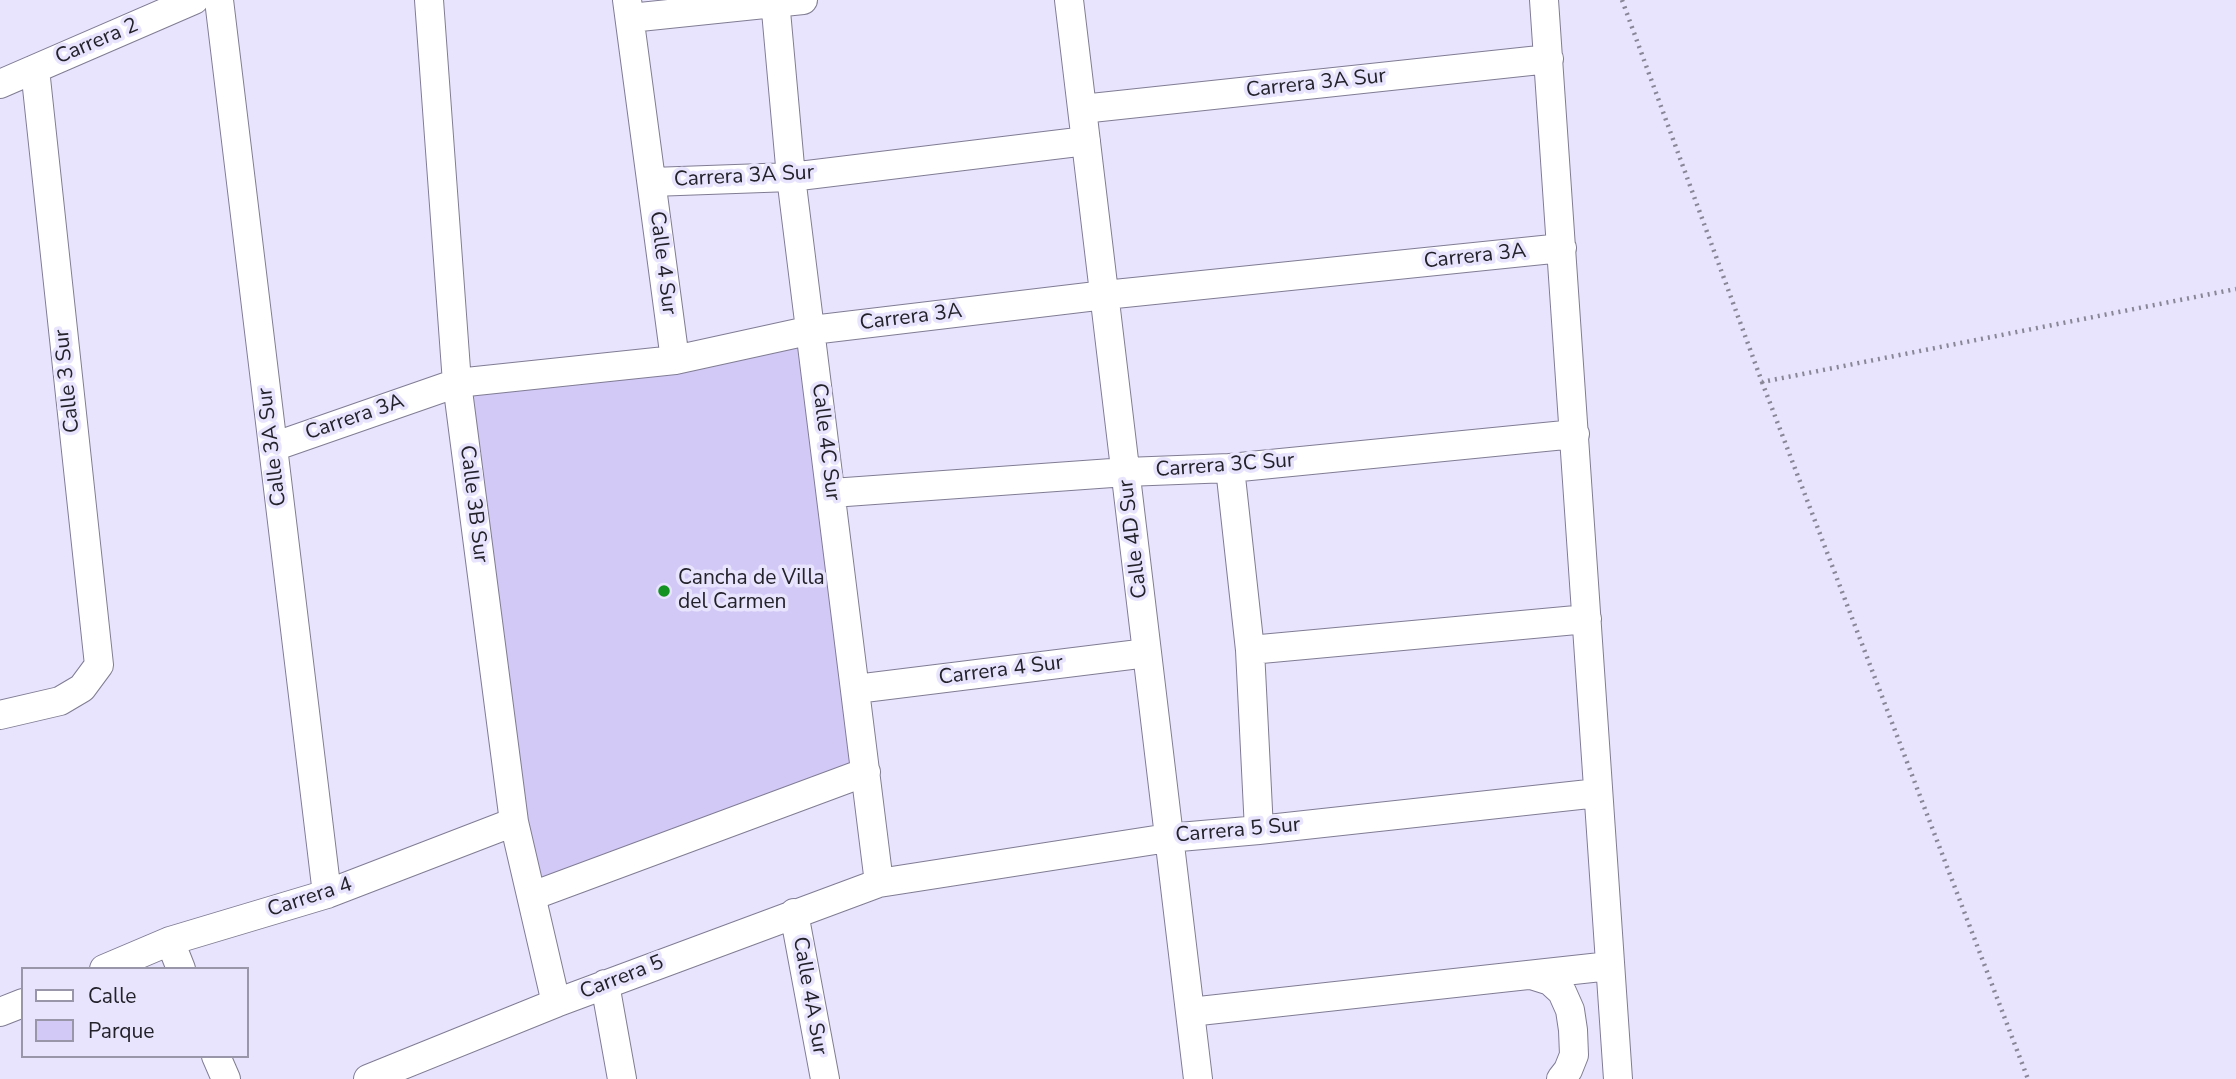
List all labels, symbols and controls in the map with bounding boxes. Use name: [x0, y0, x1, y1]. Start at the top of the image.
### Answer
street label: Carrera 2: [52, 13, 142, 71]
street label: Carrera 3A Sur: [1245, 64, 1387, 104]
street label: Carrera 3A Sur: [673, 161, 815, 193]
street label: Calle 4 Sur: [643, 210, 681, 316]
street label: Carrera 3A: [1423, 239, 1527, 275]
street label: Carrera 3A: [858, 299, 964, 337]
street label: Calle 3 Sur: [50, 328, 86, 434]
street label: Calle 4C Sur: [805, 382, 845, 502]
street label: Calle 3A Sur: [253, 386, 293, 508]
street label: Carrera 3A: [302, 389, 408, 447]
street label: Calle 3B Sur: [453, 444, 493, 564]
street label: Carrera 3C Sur: [1155, 449, 1295, 483]
street label: Calle 4D Sur: [1114, 478, 1154, 600]
place label: Cancha de Villa del Carmen: [678, 566, 825, 616]
marker: Cancha de Villa del Carmen: [656, 583, 672, 599]
street label: Carrera 4 Sur: [937, 651, 1065, 691]
street label: Carrera 5 Sur: [1175, 813, 1301, 849]
street label: Carrera 4: [264, 872, 356, 924]
street label: Calle 4A Sur: [786, 935, 832, 1057]
street label: Carrera 5: [577, 951, 667, 1005]
legend: [21, 967, 248, 1058]
text: Calle: [88, 982, 136, 1010]
text: Parque: [88, 1017, 155, 1045]

